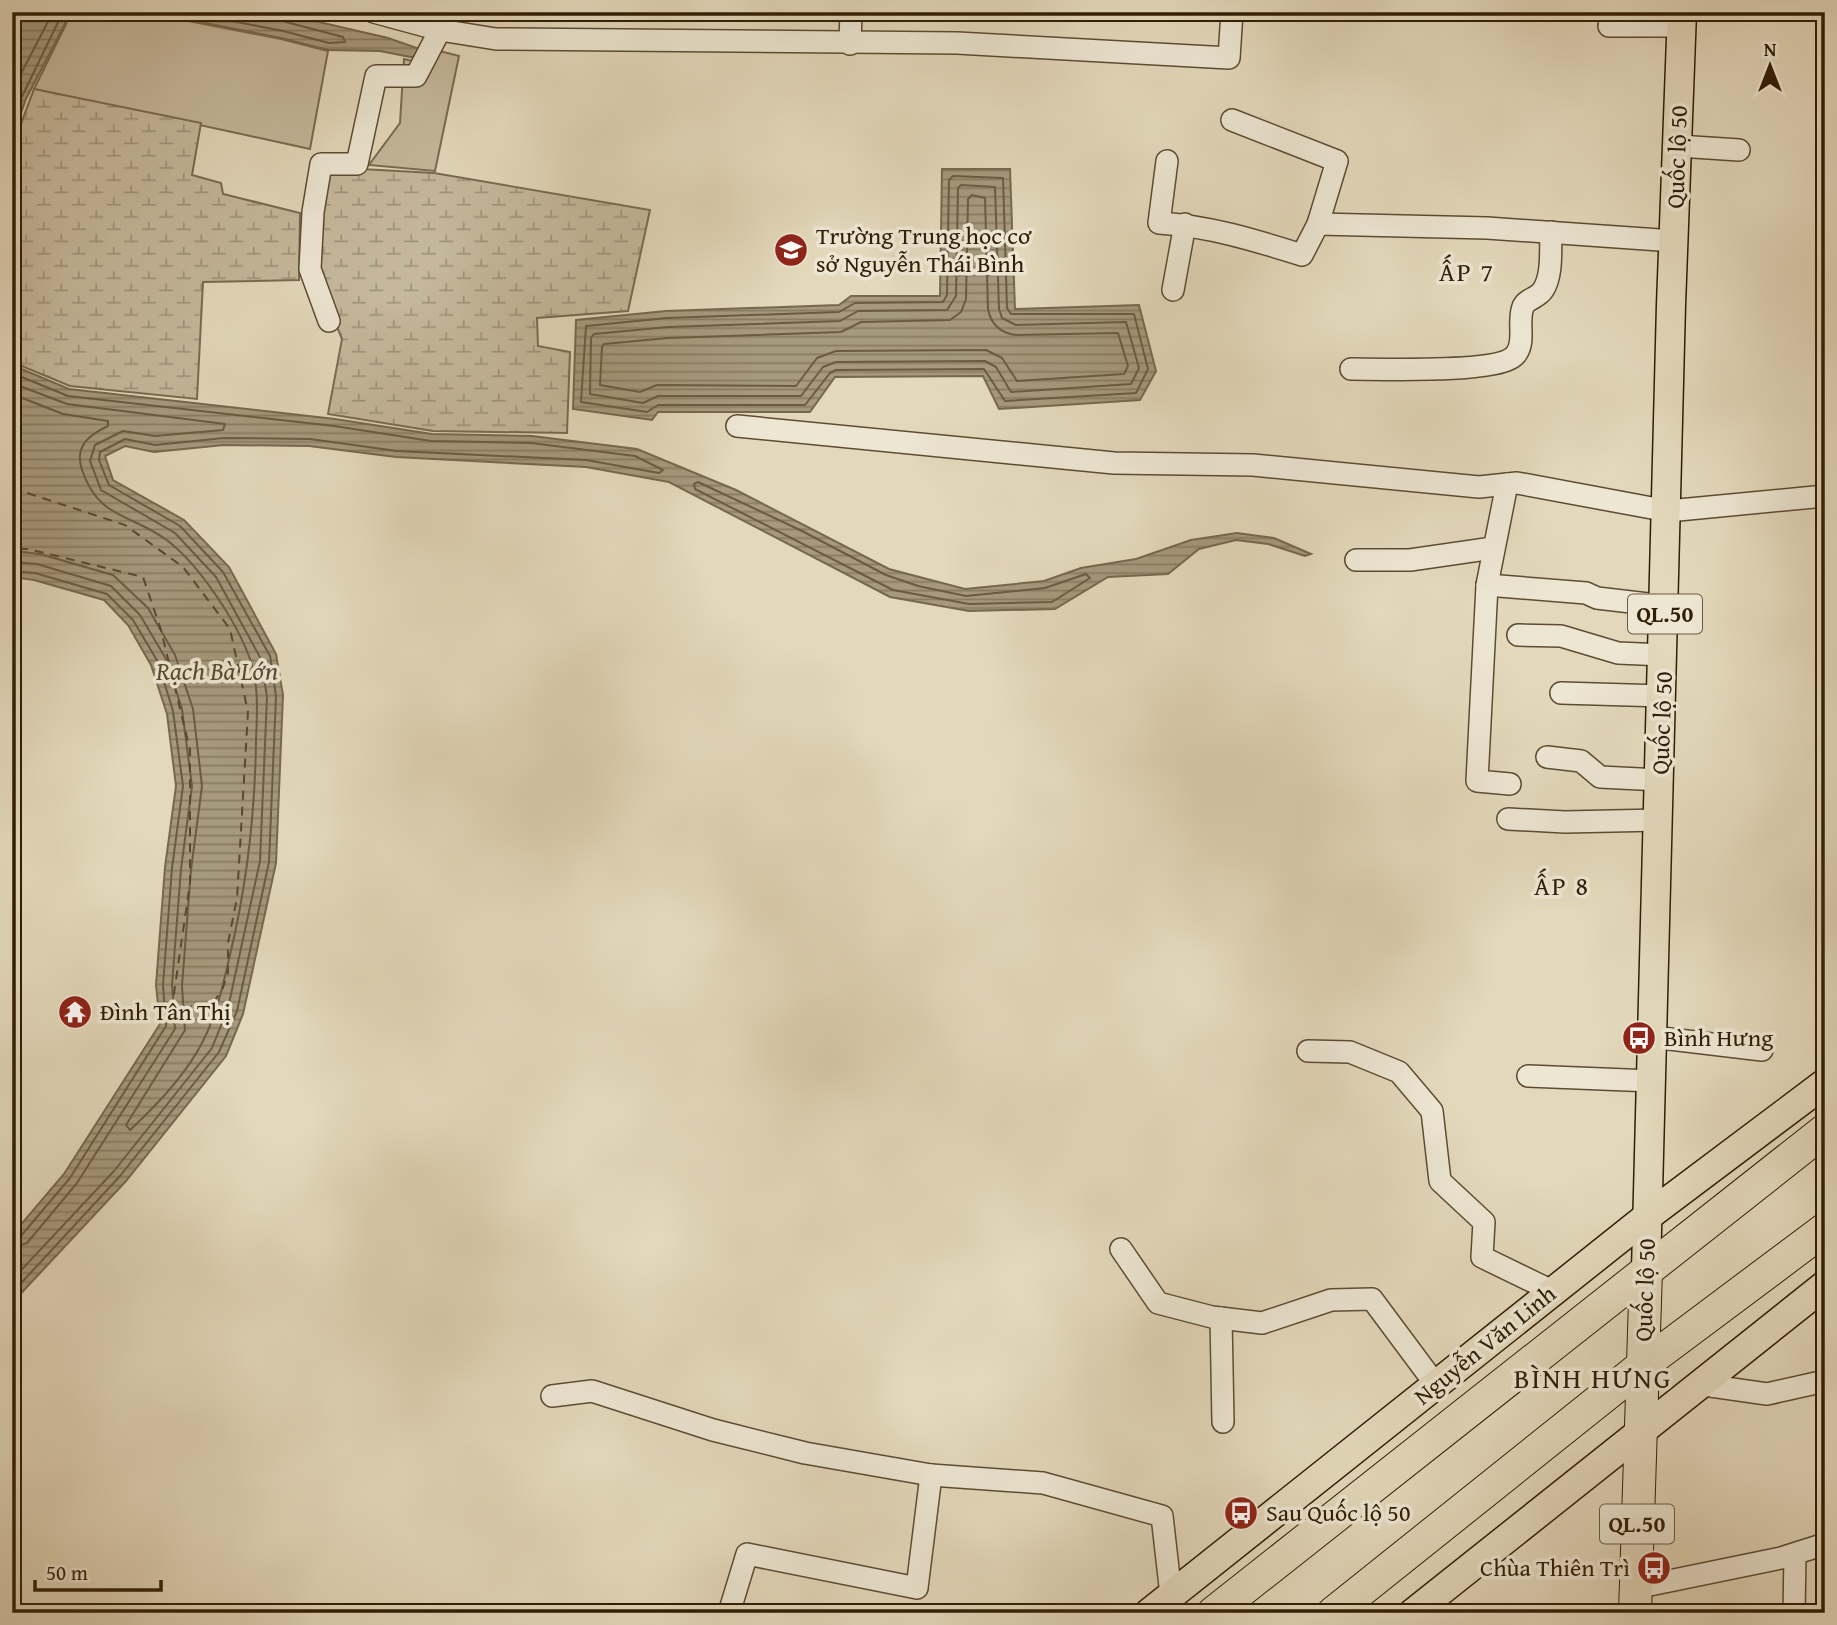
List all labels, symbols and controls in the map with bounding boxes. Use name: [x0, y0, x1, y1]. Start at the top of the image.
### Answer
north arrow: [1736, 32, 1806, 102]
text: N: [1764, 35, 1777, 63]
street label: Quốc lộ 50: [1657, 105, 1696, 209]
place label: Trường Trung học cơ sở Nguyễn Thái Bình: [816, 218, 1032, 281]
school or university icon: Trường Trung học cơ sở Nguyễn Thái Bình: [772, 231, 810, 269]
district label: ẤP 7: [1439, 252, 1495, 291]
road number: QL.50: [1628, 594, 1702, 634]
water label: Rạch Bà Lớn: [155, 651, 278, 690]
street label: Quốc lộ 50: [1642, 671, 1681, 775]
district label: ẤP 8: [1534, 866, 1590, 905]
temple icon: Đình Tân Thị: [56, 993, 94, 1031]
place label: Đình Tân Thị: [100, 994, 231, 1029]
bus stop icon: Bình Hưng: [1620, 1019, 1658, 1057]
place label: Bình Hưng: [1664, 1020, 1773, 1055]
street label: Quốc lộ 50: [1625, 1238, 1664, 1342]
street label: Nguyễn Văn Linh: [1406, 1276, 1564, 1413]
district label: BÌNH HƯNG: [1514, 1357, 1672, 1398]
bus stop icon: Sau Quốc lộ 50: [1222, 1494, 1260, 1532]
place label: Sau Quốc lộ 50: [1266, 1495, 1410, 1530]
road number: QL.50: [1600, 1504, 1674, 1544]
scale bar: [35, 1548, 161, 1592]
bus stop icon: Chùa Thiên Trì: [1635, 1549, 1673, 1587]
place label: Chùa Thiên Trì: [1480, 1550, 1630, 1585]
text: 50 m: [46, 1557, 88, 1588]

